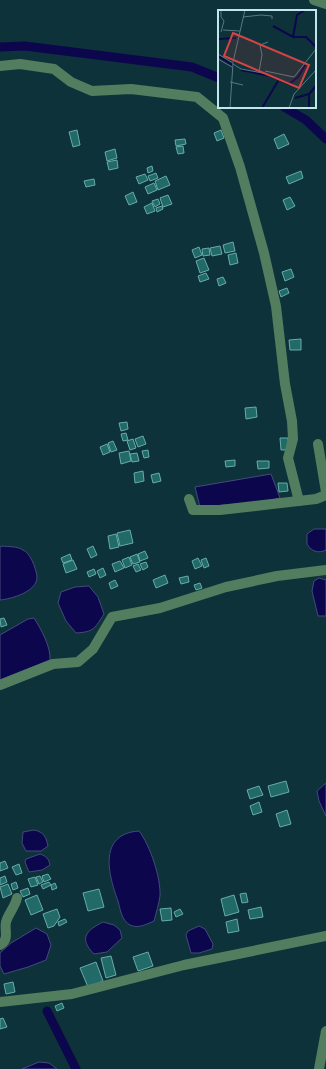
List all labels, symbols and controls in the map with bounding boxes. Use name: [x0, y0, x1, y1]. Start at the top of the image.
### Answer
inset map: [218, 10, 316, 108]

